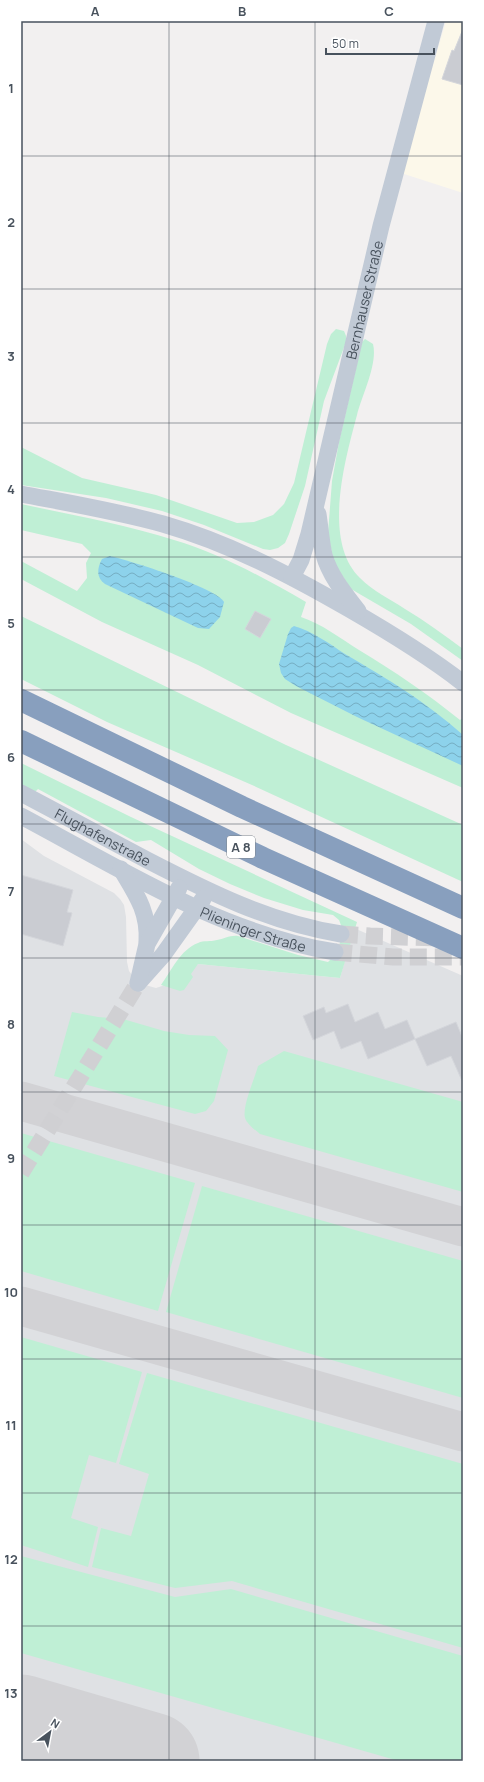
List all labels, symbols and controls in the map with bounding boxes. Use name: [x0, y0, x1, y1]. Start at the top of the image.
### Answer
text: A: [91, 2, 100, 20]
text: B: [238, 2, 246, 20]
text: C: [384, 2, 394, 20]
scale bar: [326, 30, 434, 56]
text: 50 m: [332, 35, 359, 52]
text: 1: [8, 79, 14, 97]
text: 2: [7, 213, 15, 231]
street label: Bernhauser Straße: [341, 238, 387, 361]
text: 3: [7, 347, 15, 365]
text: 4: [7, 480, 15, 498]
text: 5: [7, 614, 15, 632]
text: 6: [7, 748, 15, 766]
street label: Flughafenstraße: [52, 803, 154, 870]
road number: A 8: [227, 836, 255, 858]
text: 7: [8, 882, 15, 900]
street label: Plieninger Straße: [198, 902, 308, 956]
text: 8: [7, 1015, 15, 1033]
text: 9: [7, 1149, 15, 1167]
text: 10: [4, 1283, 18, 1301]
text: 11: [5, 1416, 17, 1434]
text: 12: [4, 1550, 18, 1568]
text: 13: [4, 1684, 18, 1702]
north arrow: [30, 1712, 70, 1752]
text: N: [48, 1715, 63, 1732]

